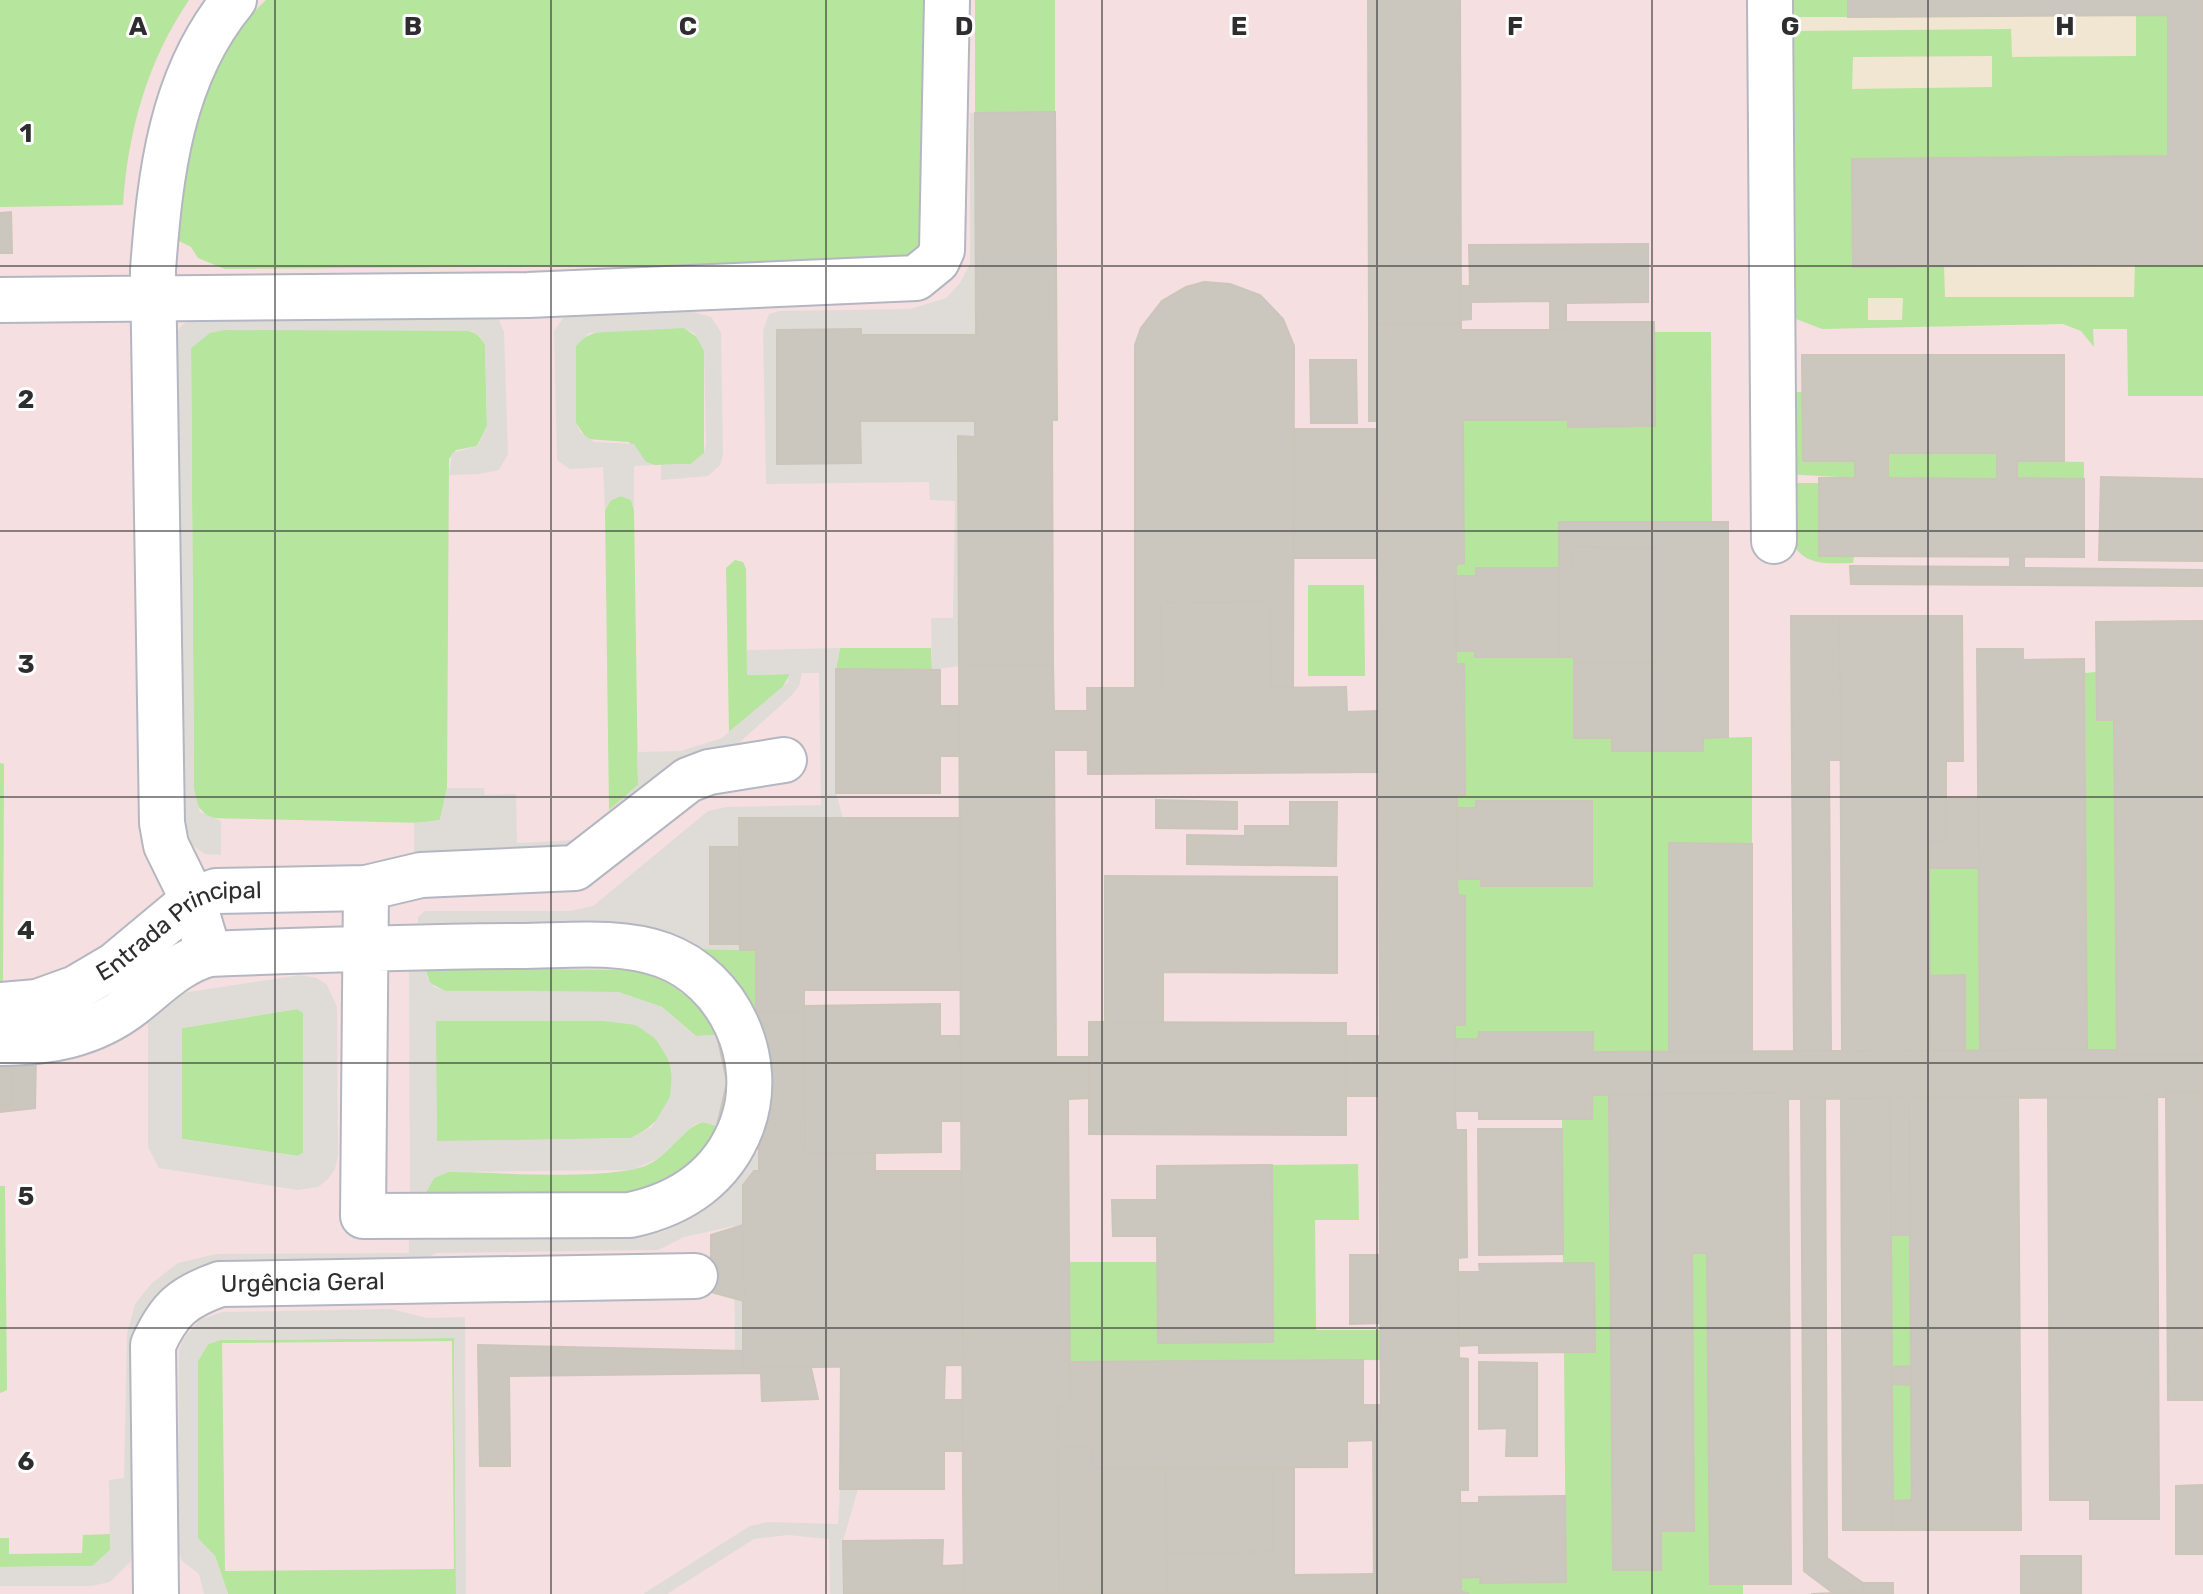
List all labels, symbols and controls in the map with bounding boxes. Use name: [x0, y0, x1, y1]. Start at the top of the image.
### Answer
text: A: [129, 11, 148, 42]
text: B: [404, 11, 422, 42]
text: C: [679, 11, 697, 42]
text: D: [955, 11, 973, 42]
text: E: [1231, 11, 1247, 42]
text: F: [1507, 11, 1523, 42]
text: G: [1781, 11, 1799, 42]
text: H: [2055, 11, 2075, 42]
text: 1: [20, 118, 32, 149]
text: 2: [18, 384, 34, 415]
text: 3: [17, 649, 35, 680]
street label: Entrada Principal: [91, 876, 262, 987]
text: 4: [17, 915, 35, 946]
text: 5: [18, 1181, 34, 1212]
street label: Urgência Geral: [221, 1267, 385, 1298]
text: 6: [18, 1446, 35, 1477]

